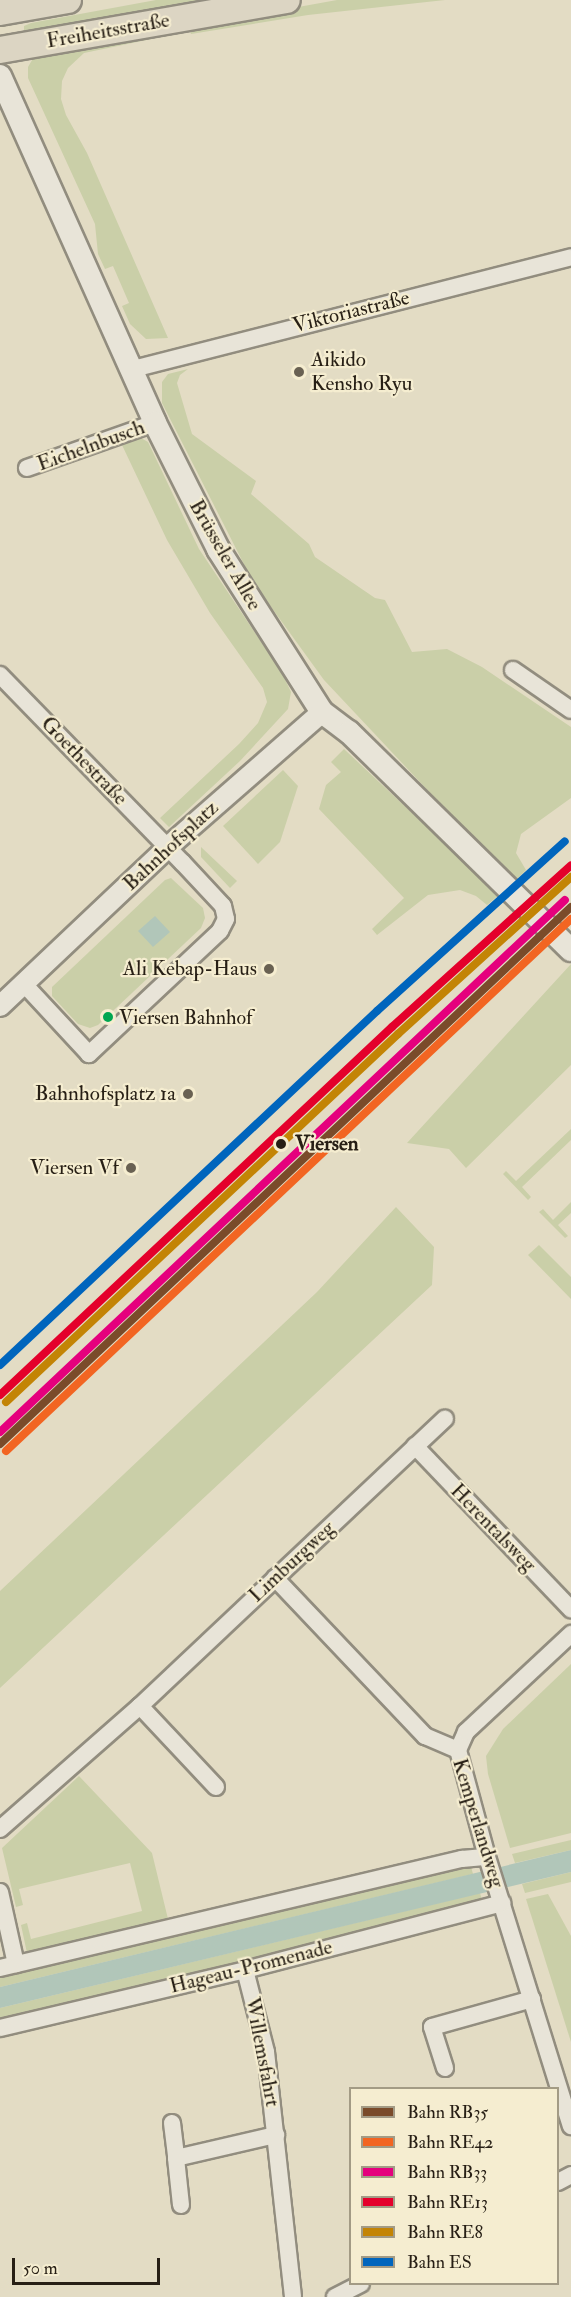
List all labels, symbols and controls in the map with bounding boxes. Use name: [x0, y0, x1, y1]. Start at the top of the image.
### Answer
street label: Freiheitsstraße: [44, 8, 172, 54]
street label: Viktoriastraße: [290, 285, 412, 339]
place label: Aikido Kensho Ryu: [311, 347, 412, 397]
marker: Aikido Kensho Ryu: [292, 365, 306, 379]
street label: Eichelnbusch: [34, 415, 148, 477]
street label: Brüsseler Allee: [183, 495, 267, 615]
street label: Goethestraße: [35, 711, 133, 811]
street label: Bahnhofsplatz: [118, 796, 224, 896]
place label: Ali Kebap-Haus: [123, 956, 257, 982]
marker: Ali Kebap-Haus: [262, 962, 276, 976]
place label: Viersen Bahnhof: [119, 1005, 253, 1029]
marker: Viersen Bahnhof: [102, 1011, 114, 1023]
place label: Bahnhofsplatz 1a: [35, 1081, 176, 1107]
marker: Bahnhofsplatz 1a: [181, 1087, 195, 1101]
place label: Viersen: [295, 1131, 359, 1157]
marker: Viersen: [272, 1135, 290, 1153]
place label: Viersen Vf: [30, 1155, 119, 1181]
marker: Viersen Vf: [124, 1161, 138, 1175]
street label: Herentalsweg: [445, 1479, 541, 1577]
street label: Limburgweg: [244, 1516, 340, 1608]
street label: Kemperlandweg: [446, 1755, 510, 1891]
street label: Hageau-Promenade: [167, 1935, 335, 1999]
street label: Willemsfahrt: [239, 1995, 285, 2109]
legend: [349, 2087, 559, 2285]
text: Bahn RB35: [407, 2101, 488, 2124]
text: Bahn RE42: [407, 2131, 493, 2154]
text: Bahn RB33: [407, 2161, 487, 2184]
text: Bahn RE13: [407, 2191, 488, 2214]
text: Bahn RE8: [407, 2221, 483, 2244]
scale bar: [15, 2246, 164, 2284]
text: Bahn ES: [407, 2251, 472, 2274]
text: 50 m: [23, 2257, 58, 2280]

